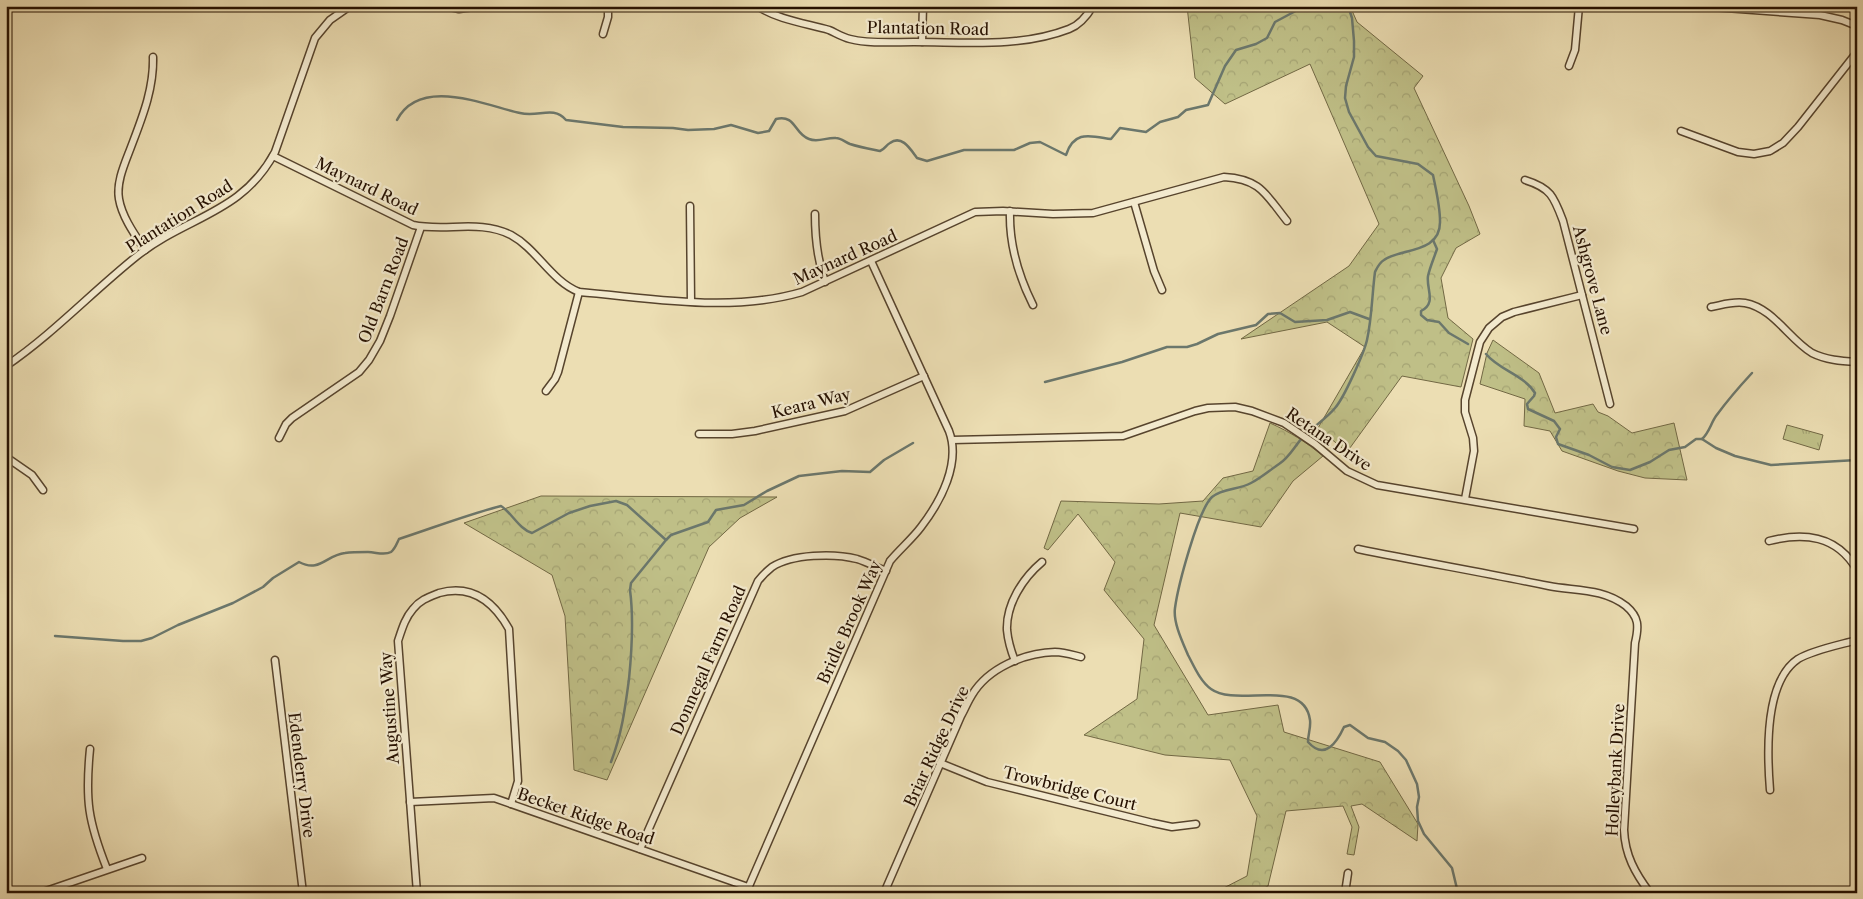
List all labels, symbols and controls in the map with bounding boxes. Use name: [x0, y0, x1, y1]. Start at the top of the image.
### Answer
street label: Plantation Road: [867, 17, 989, 39]
street label: Maynard Road: [312, 153, 422, 220]
street label: Plantation Road: [122, 175, 236, 257]
street label: Ashgrove Lane: [1569, 222, 1617, 337]
street label: Maynard Road: [790, 225, 900, 289]
street label: Old Barn Road: [354, 234, 413, 346]
street label: Keara Way: [769, 383, 854, 423]
street label: Retana Drive: [1282, 403, 1376, 475]
street label: Bridle Brook Way: [813, 556, 886, 687]
street label: Donnegal Farm Road: [666, 582, 750, 738]
street label: Augustine Way: [375, 650, 403, 766]
street label: Briar Ridge Drive: [899, 682, 973, 810]
street label: Holleybank Drive: [1602, 703, 1628, 837]
street label: Edenderry Drive: [284, 711, 320, 839]
street label: Trowbridge Court: [1001, 762, 1139, 814]
street label: Becket Ridge Road: [515, 783, 657, 849]

